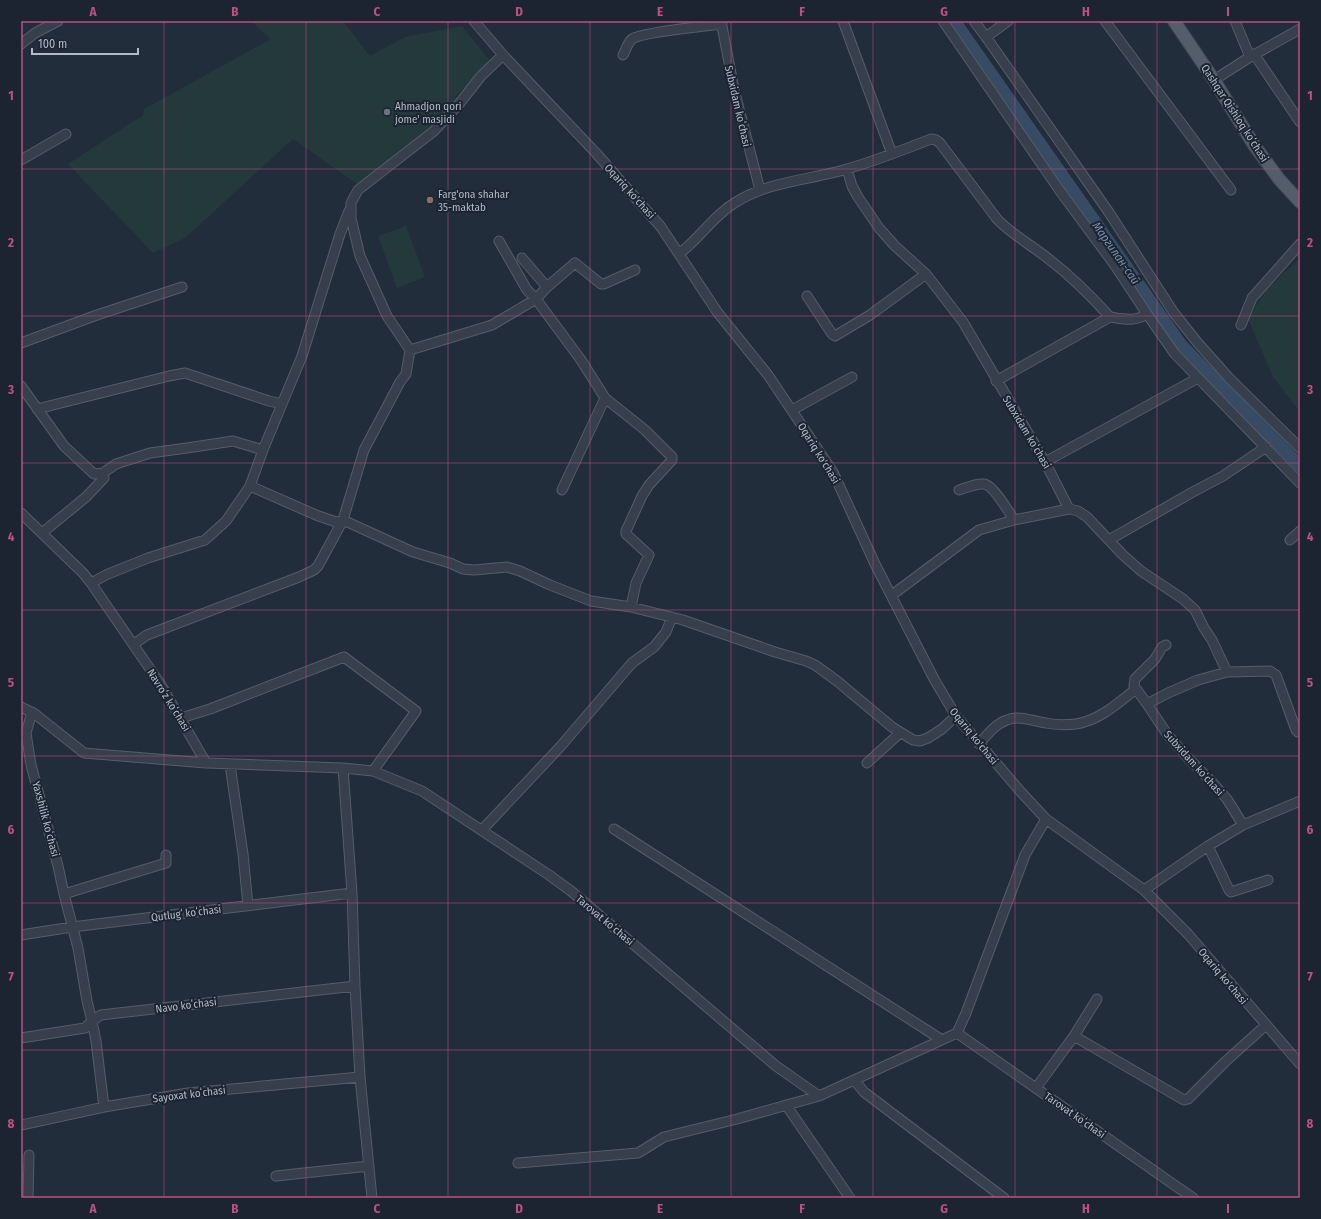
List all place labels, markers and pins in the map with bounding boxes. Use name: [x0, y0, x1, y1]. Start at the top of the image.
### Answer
place label: Ahmadjon qori jome' masjidi: [394, 100, 462, 126]
marker: Ahmadjon qori jome' masjidi: [382, 107, 392, 117]
place label: Farg'ona shahar 35-maktab: [438, 188, 509, 214]
marker: Farg'ona shahar 35-maktab: [425, 195, 435, 205]

